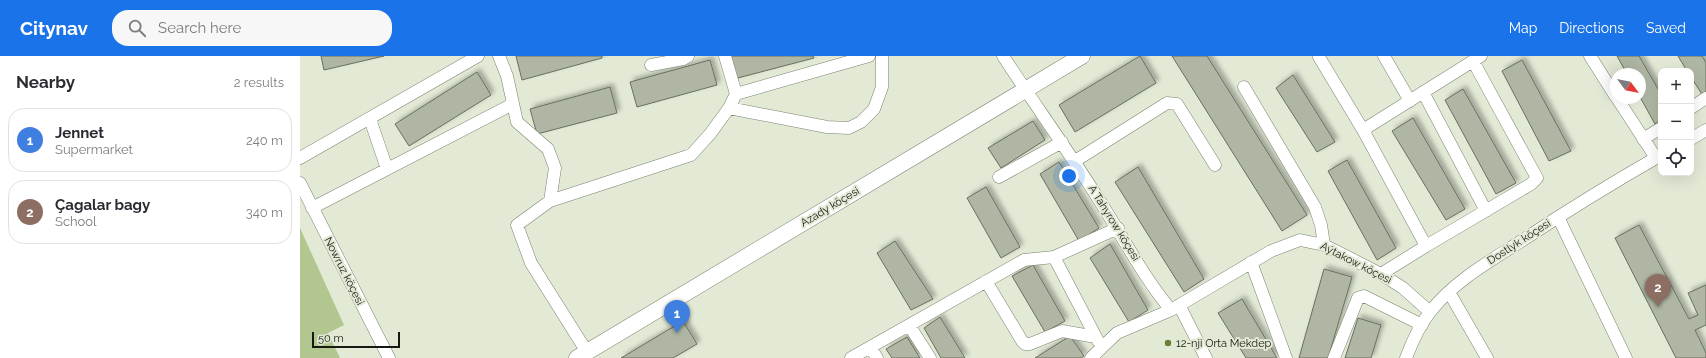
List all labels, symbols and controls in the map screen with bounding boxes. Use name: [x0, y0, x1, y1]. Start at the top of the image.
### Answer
search box: [112, 10, 392, 46]
text: Citynav: [20, 17, 88, 39]
icon: search: [126, 17, 148, 39]
text: Search here: [158, 19, 241, 37]
text: Map: [1509, 20, 1537, 36]
text: Directions: [1559, 20, 1624, 36]
text: Saved: [1646, 20, 1686, 36]
north arrow: [1610, 68, 1646, 104]
map controls: [1658, 68, 1694, 176]
button: +: [1658, 68, 1694, 104]
text: Nearby: [16, 72, 75, 92]
text: 2 results: [234, 75, 284, 90]
button: −: [1658, 104, 1694, 140]
text: Jennet: [55, 124, 104, 142]
text: 1: [27, 133, 33, 148]
text: 240 m: [246, 133, 283, 148]
button: locate: [1658, 140, 1694, 176]
text: Supermarket: [55, 142, 133, 157]
your location: [1059, 166, 1079, 186]
street label: A Tahyrow köçesi: [1085, 183, 1143, 263]
street label: Azady köçesi: [798, 184, 862, 230]
text: Çagalar bagy: [55, 196, 150, 214]
text: 2: [26, 205, 34, 220]
text: 340 m: [246, 205, 283, 220]
text: School: [55, 214, 97, 229]
street label: Dostlyk köçesi: [1485, 217, 1553, 267]
street label: Nowruz köçesi: [321, 235, 367, 307]
street label: Aýtakow köçesi: [1318, 239, 1394, 287]
pin: 2: [1645, 274, 1671, 307]
pin: 1: [664, 300, 690, 333]
scale bar: [312, 330, 400, 349]
text: 50 m: [318, 332, 344, 345]
place label: 12-nji Orta Mekdep: [1176, 337, 1272, 350]
marker: 12-nji Orta Mekdep: [1163, 338, 1173, 348]

